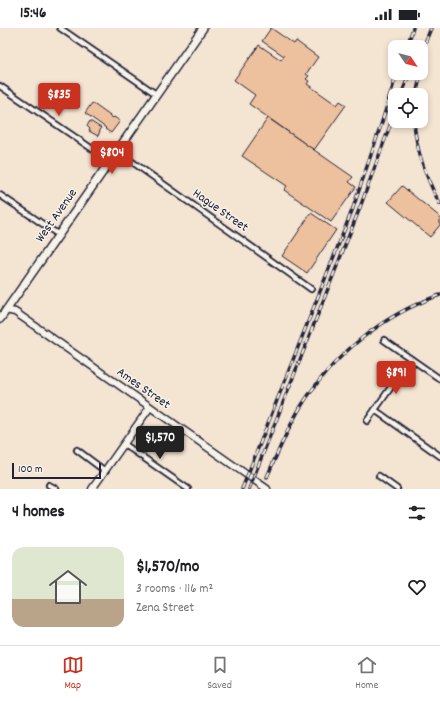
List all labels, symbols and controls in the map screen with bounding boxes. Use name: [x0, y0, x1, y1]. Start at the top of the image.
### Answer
text: 15:46: [20, 3, 46, 25]
north arrow: [388, 40, 428, 80]
map controls: [388, 40, 428, 128]
pin: $835: [35, 83, 83, 117]
text: $835: [47, 86, 71, 105]
button: locate: [388, 88, 428, 128]
pin: $804: [88, 141, 136, 175]
text: $804: [100, 144, 124, 163]
street label: West Avenue: [31, 185, 83, 247]
street label: Hague Street: [188, 185, 252, 237]
pin: $891: [372, 361, 420, 395]
street label: Ames Street: [112, 363, 174, 415]
text: $891: [386, 364, 406, 383]
pin: $1,570: [127, 426, 193, 460]
text: $1,570: [145, 429, 175, 448]
scale bar: [12, 461, 101, 480]
text: 100 m: [18, 462, 42, 478]
text: 4 homes: [12, 501, 65, 525]
icon: filters: [406, 502, 428, 524]
text: $1,570/mo: [136, 556, 199, 580]
icon: home: [44, 563, 92, 611]
icon: heart: [406, 576, 428, 598]
text: 3 rooms · 116 m²: [136, 580, 213, 599]
text: Zena Street: [136, 599, 194, 618]
tab: Map: [62, 654, 84, 694]
tab: Saved: [207, 654, 232, 694]
tab: Home: [355, 654, 378, 694]

